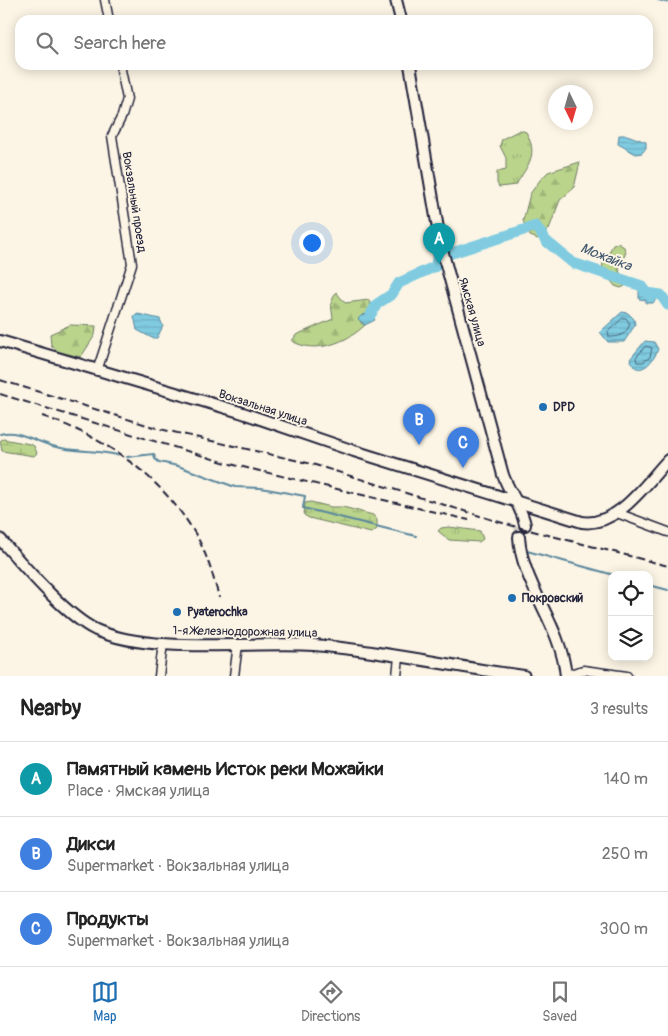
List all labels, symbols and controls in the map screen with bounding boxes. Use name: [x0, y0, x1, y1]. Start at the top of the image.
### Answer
search box: [15, 15, 653, 70]
icon: search: [33, 29, 61, 57]
text: Search here: [73, 31, 166, 55]
north arrow: [548, 85, 593, 130]
street label: Вокзальный проезд: [119, 151, 149, 254]
pin: A: [423, 223, 455, 264]
your location: [299, 230, 325, 256]
water label: Можайка: [578, 239, 635, 275]
street label: Ямская улица: [455, 276, 489, 349]
street label: Вокзальная улица: [217, 387, 310, 430]
place label: DPD: [553, 400, 575, 415]
marker: DPD: [537, 401, 549, 413]
pin: B: [403, 404, 435, 445]
pin: C: [447, 427, 479, 468]
map controls: [608, 571, 653, 661]
button: locate: [608, 571, 653, 616]
place label: Покровский: [522, 591, 583, 606]
marker: Покровский: [506, 592, 518, 604]
place label: Pyaterochka: [187, 605, 248, 620]
marker: Pyaterochka: [171, 606, 183, 618]
button: layers: [608, 616, 653, 661]
street label: 1-я Железнодорожная улица: [173, 623, 318, 641]
text: Nearby: [20, 695, 81, 722]
text: 3 results: [590, 699, 648, 719]
text: Памятный камень Исток реки Можайки: [67, 757, 383, 781]
text: A: [31, 769, 41, 789]
text: 140 m: [604, 769, 648, 789]
text: Place · Ямская улица: [67, 781, 210, 801]
text: Дикси: [67, 832, 115, 856]
text: B: [31, 844, 41, 864]
text: 250 m: [602, 844, 648, 864]
text: Supermarket · Вокзальная улица: [67, 856, 289, 876]
text: Продукты: [67, 907, 149, 931]
text: C: [31, 919, 41, 939]
text: 300 m: [600, 919, 648, 939]
text: Supermarket · Вокзальная улица: [67, 931, 289, 951]
tab: Map: [91, 978, 119, 1025]
tab: Directions: [301, 978, 360, 1025]
tab: Saved: [542, 978, 577, 1025]

